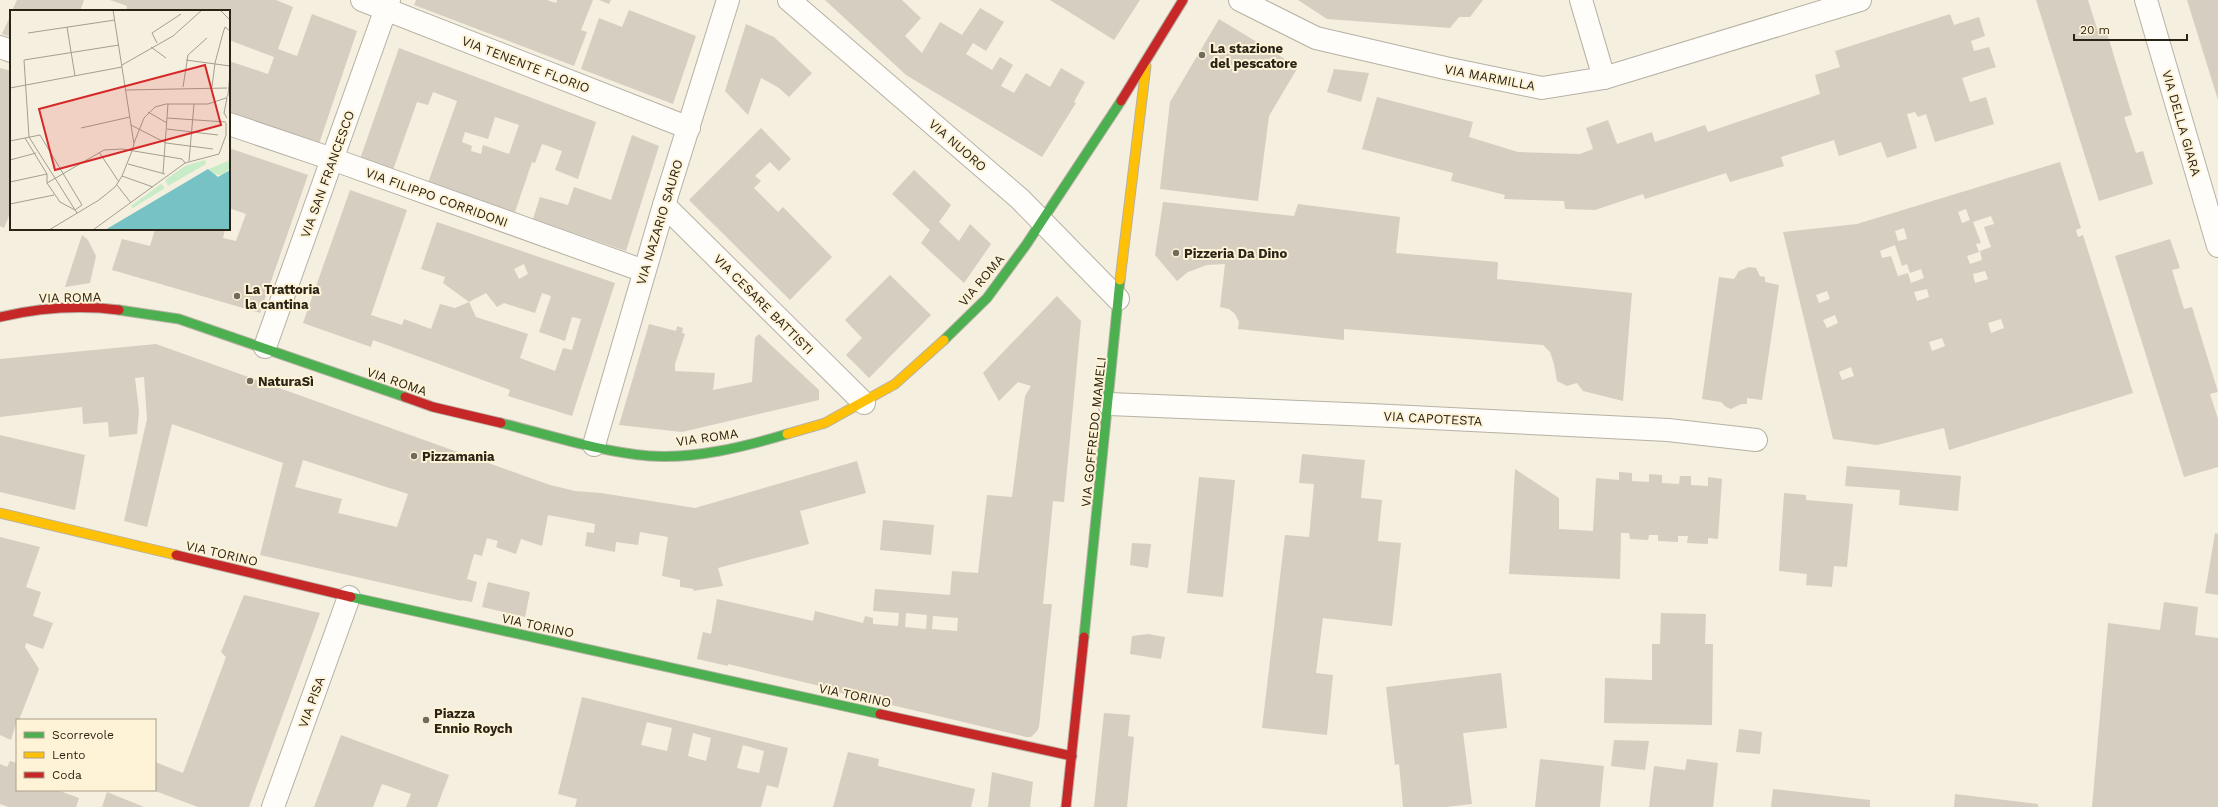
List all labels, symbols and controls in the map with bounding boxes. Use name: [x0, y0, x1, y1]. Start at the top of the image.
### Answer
inset map: [10, 10, 230, 230]
scale bar: [2074, 16, 2187, 42]
text: 20 m: [2080, 23, 2110, 37]
street label: VIA TENENTE FLORIO: [460, 33, 592, 96]
place label: La stazione del pescatore: [1210, 41, 1298, 71]
marker: La stazione del pescatore: [1197, 50, 1207, 60]
street label: VIA MARMILLA: [1443, 61, 1537, 94]
street label: VIA DELLA GIARA: [2159, 68, 2204, 178]
street label: VIA SAN FRANCESCO: [297, 108, 358, 240]
street label: VIA NUORO: [926, 116, 990, 175]
street label: VIA NAZARIO SAURO: [633, 158, 686, 287]
street label: VIA FILIPPO CORRIDONI: [364, 165, 510, 230]
place label: Pizzeria Da Dino: [1184, 246, 1287, 261]
marker: Pizzeria Da Dino: [1171, 248, 1181, 258]
street label: VIA CESARE BATTISTI: [711, 251, 817, 357]
street label: VIA ROMA: [955, 251, 1008, 309]
place label: La Trattoria la cantina: [245, 282, 320, 312]
street label: VIA ROMA: [39, 289, 102, 306]
marker: La Trattoria la cantina: [232, 291, 242, 301]
street label: VIA GOFFREDO MAMELI: [1078, 356, 1109, 508]
street label: VIA ROMA: [365, 364, 429, 399]
place label: NaturaSì: [258, 374, 314, 389]
marker: NaturaSì: [245, 376, 255, 386]
street label: VIA CAPOTESTA: [1383, 408, 1483, 429]
street label: VIA ROMA: [675, 426, 740, 449]
place label: Pizzamania: [422, 449, 495, 464]
marker: Pizzamania: [409, 451, 419, 461]
street label: VIA TORINO: [184, 538, 259, 569]
street label: VIA TORINO: [500, 611, 575, 640]
street label: VIA PISA: [295, 674, 328, 730]
street label: VIA TORINO: [817, 681, 892, 710]
place label: Piazza Ennio Roych: [434, 706, 513, 736]
marker: Piazza Ennio Roych: [421, 715, 431, 725]
legend: [16, 719, 156, 791]
text: Scorrevole: [52, 728, 114, 742]
text: Lento: [52, 748, 86, 762]
text: Coda: [52, 768, 82, 782]

